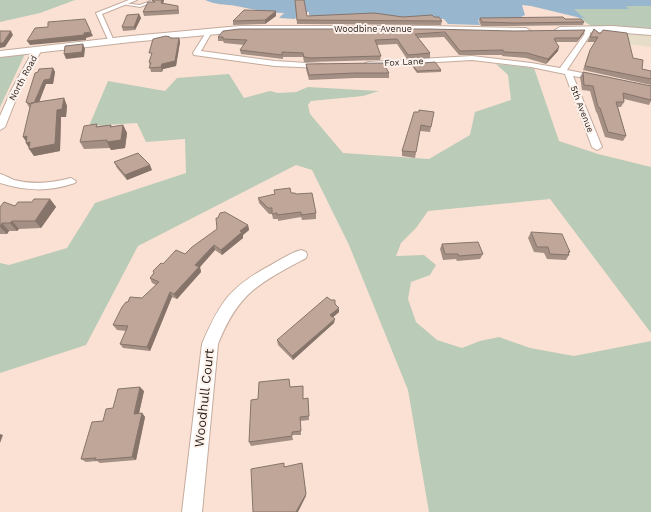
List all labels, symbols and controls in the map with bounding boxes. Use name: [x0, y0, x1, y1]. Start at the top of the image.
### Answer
street label: Woodbine Avenue: [334, 24, 412, 34]
street label: North Road: [7, 54, 39, 102]
street label: Fox Lane: [384, 56, 424, 68]
street label: 5th Avenue: [569, 84, 595, 134]
street label: Woodhull Court: [191, 347, 217, 448]

